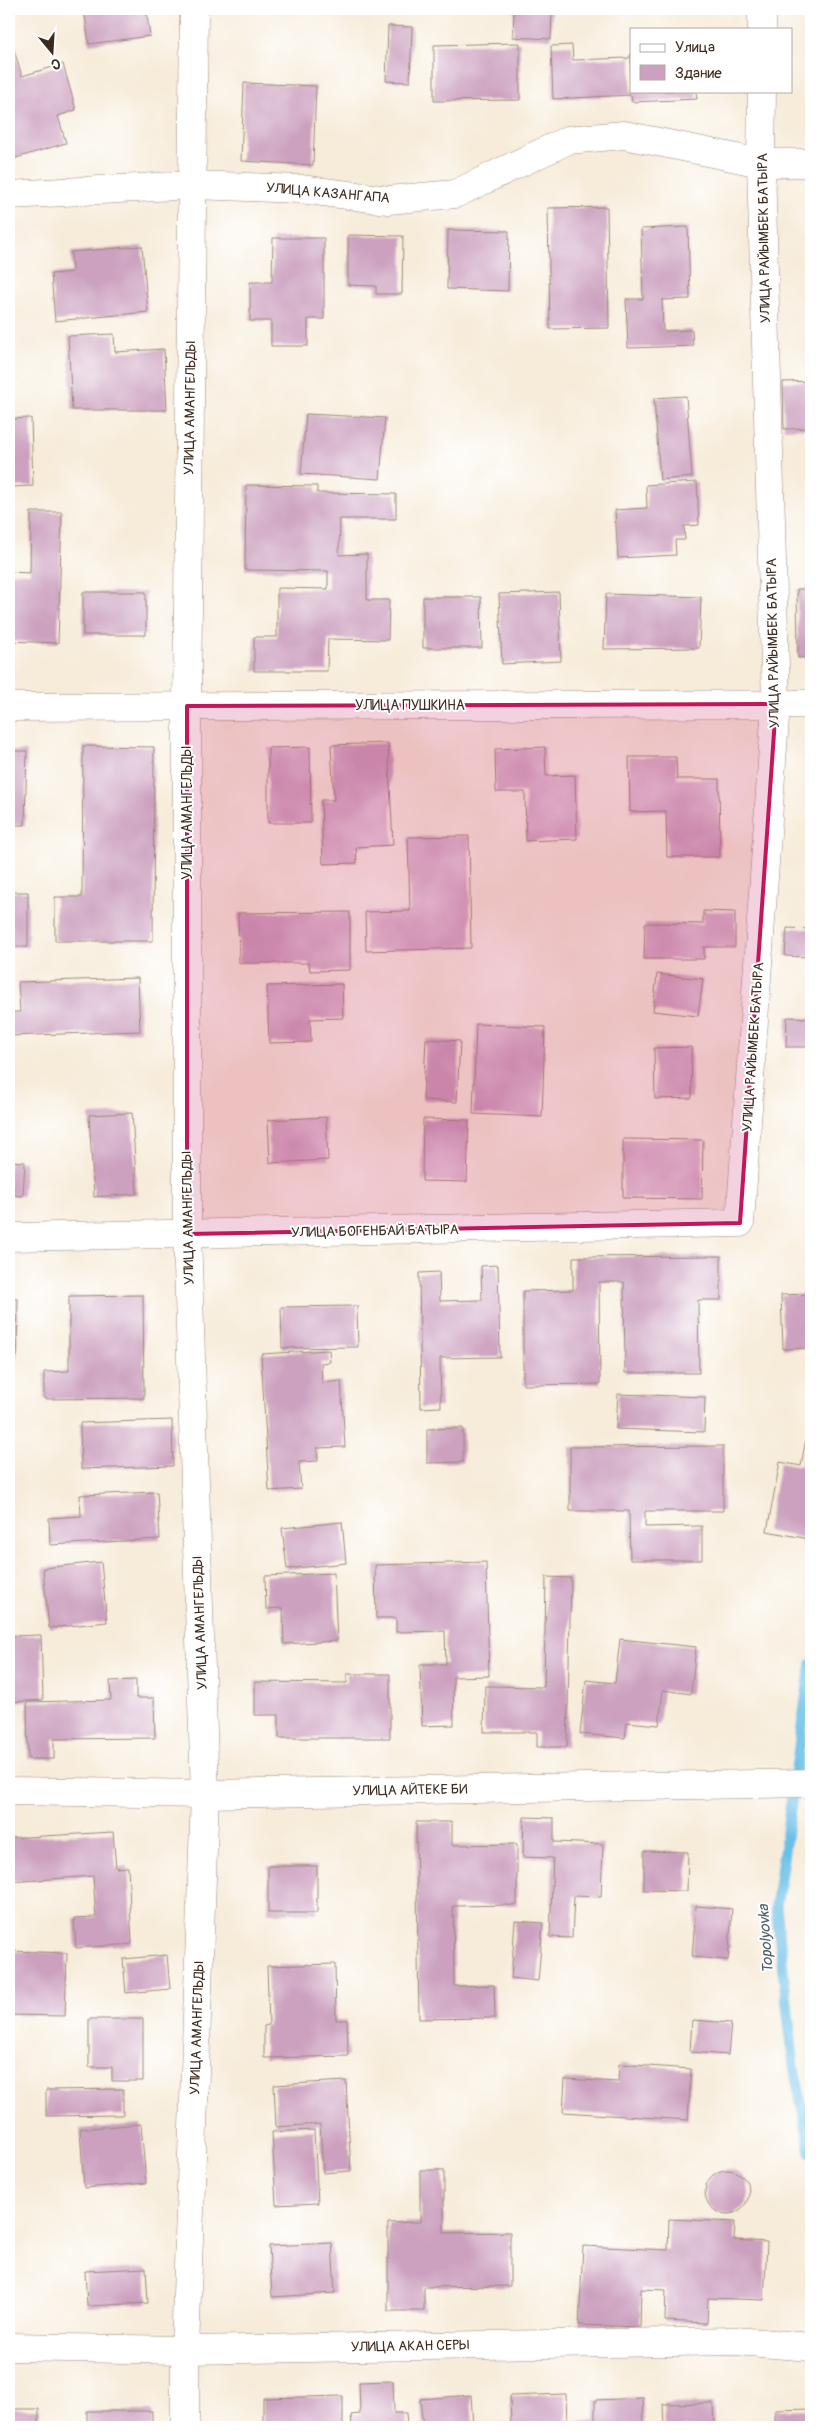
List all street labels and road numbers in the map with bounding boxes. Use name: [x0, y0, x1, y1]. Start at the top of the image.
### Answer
street label: УЛИЦА РАЙЫМБЕК БАТЫРА: [754, 153, 774, 323]
street label: УЛИЦА КАЗАНГАПА: [265, 179, 391, 207]
street label: УЛИЦА АМАНГЕЛЬДЫ: [180, 341, 200, 475]
street label: УЛИЦА РАЙЫМБЕК БАТЫРА: [763, 558, 783, 728]
street label: УЛИЦА ПУШКИНА: [355, 697, 465, 714]
street label: УЛИЦА АМАНГЕЛЬДЫ: [179, 746, 196, 880]
street label: УЛИЦА РАЙЫМБЕК БАТЫРА: [739, 962, 767, 1132]
street label: УЛИЦА АМАНГЕЛЬДЫ: [178, 1151, 198, 1285]
street label: УЛИЦА БОГЕНБАЙ БАТЫРА: [291, 1221, 459, 1241]
street label: УЛИЦА АМАНГЕЛЬДЫ: [189, 1556, 211, 1690]
street label: УЛИЦА АЙТЕКЕ БИ: [352, 1780, 468, 1800]
street label: УЛИЦА АМАНГЕЛЬДЫ: [186, 1961, 208, 2095]
street label: УЛИЦА АКАН СЕРЫ: [351, 2336, 469, 2356]

